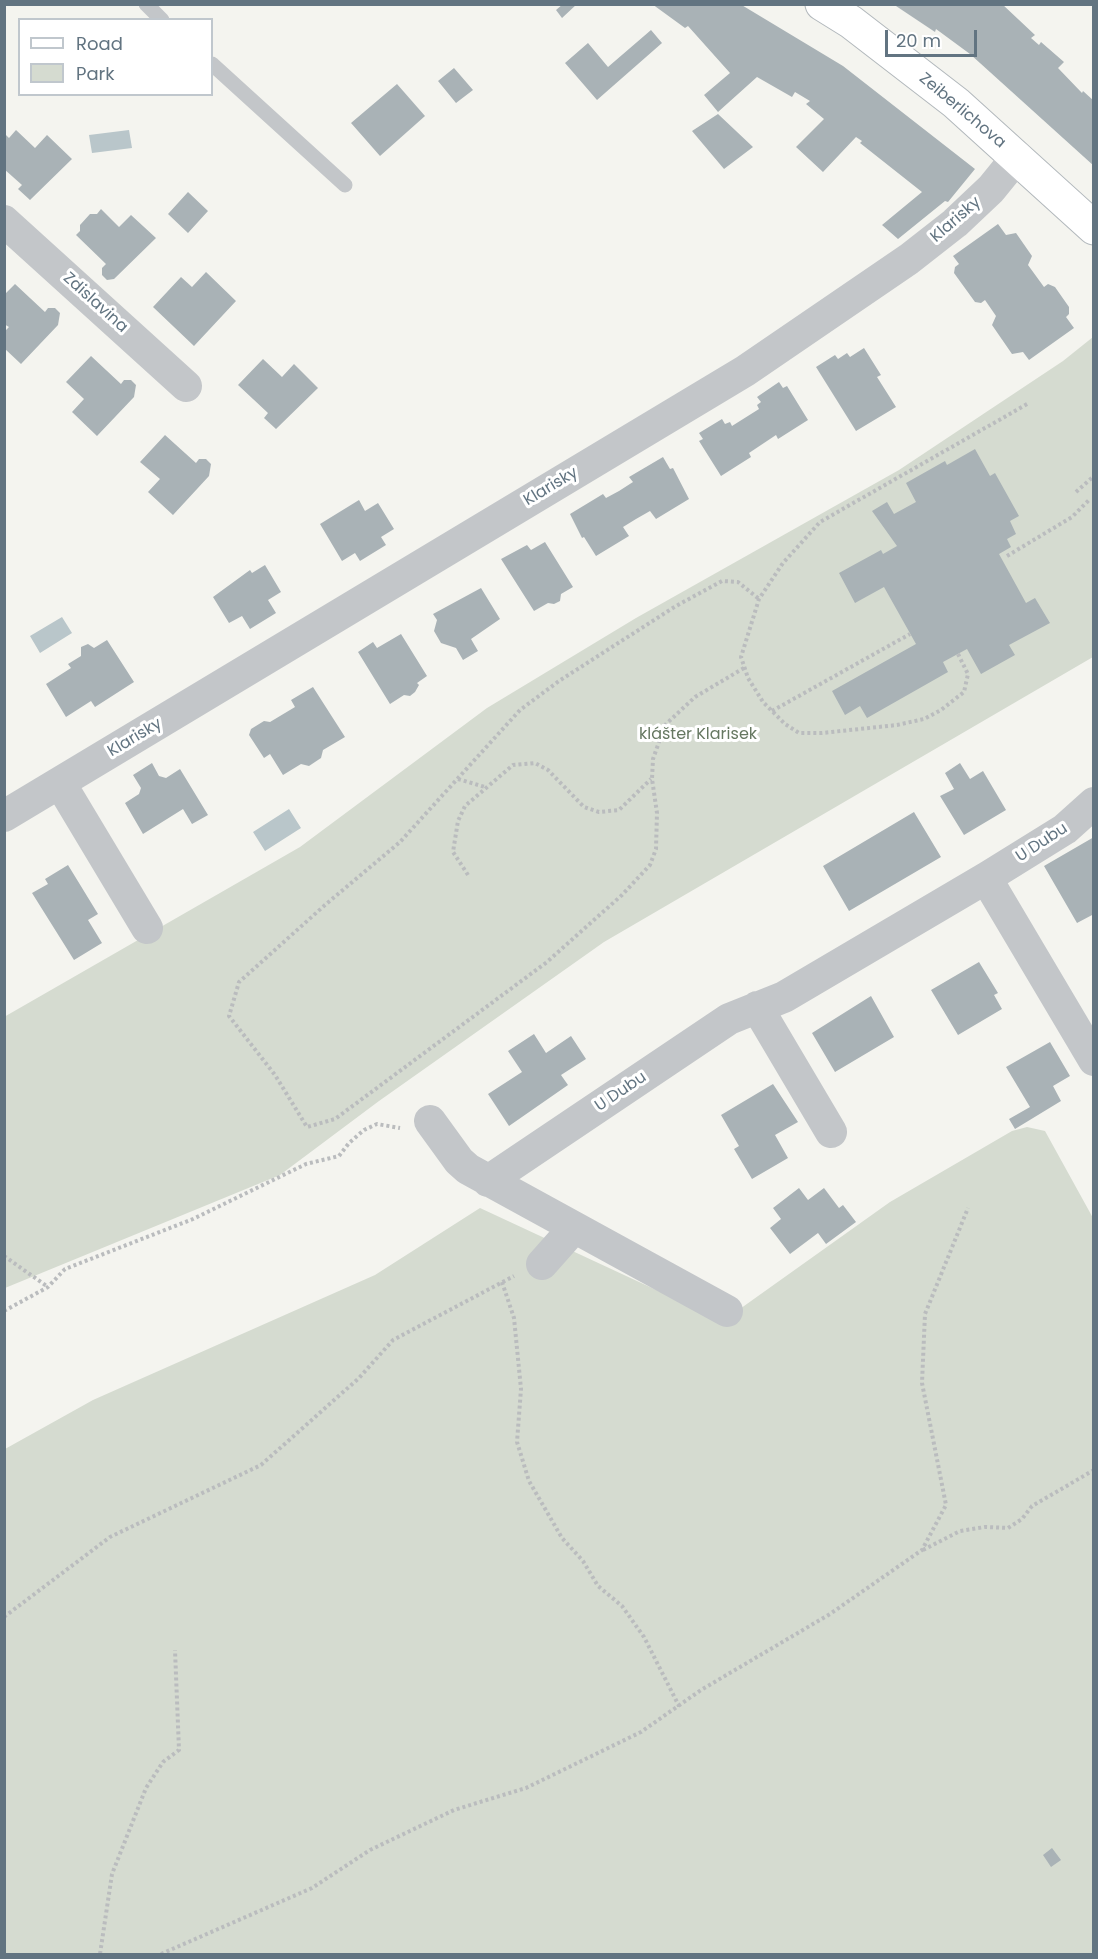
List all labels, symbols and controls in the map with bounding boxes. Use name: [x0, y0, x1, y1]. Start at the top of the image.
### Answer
legend: [18, 18, 213, 96]
scale bar: [888, 18, 980, 56]
text: 20 m: [896, 28, 941, 53]
text: Road: [76, 31, 123, 56]
text: Park: [76, 61, 115, 86]
street label: Zeiberlichova: [915, 69, 1009, 153]
street label: Klarisky: [927, 193, 985, 247]
street label: Zdislavina: [59, 269, 131, 337]
street label: Klarisky: [520, 463, 582, 511]
street label: Klarisky: [104, 714, 166, 762]
park label: klášter Klarisek: [639, 725, 757, 745]
street label: U Dubu: [1013, 819, 1071, 867]
street label: U Dubu: [592, 1068, 650, 1116]

